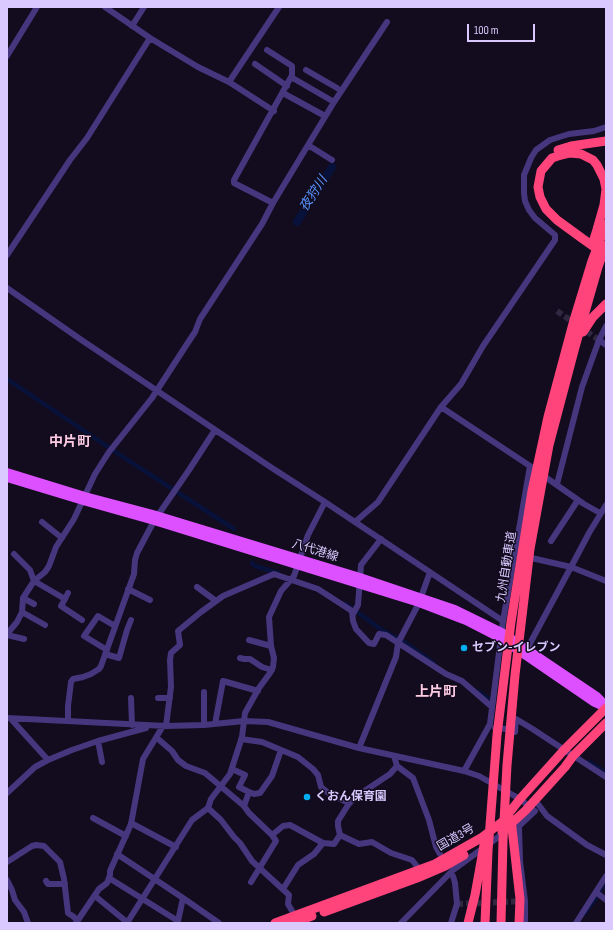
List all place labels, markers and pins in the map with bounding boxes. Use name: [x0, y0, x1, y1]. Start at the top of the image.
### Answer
place label: セブン-イレブン: [472, 641, 561, 655]
marker: セブン-イレブン: [459, 643, 469, 653]
place label: くおん保育園: [315, 790, 387, 804]
marker: くおん保育園: [302, 792, 312, 802]

